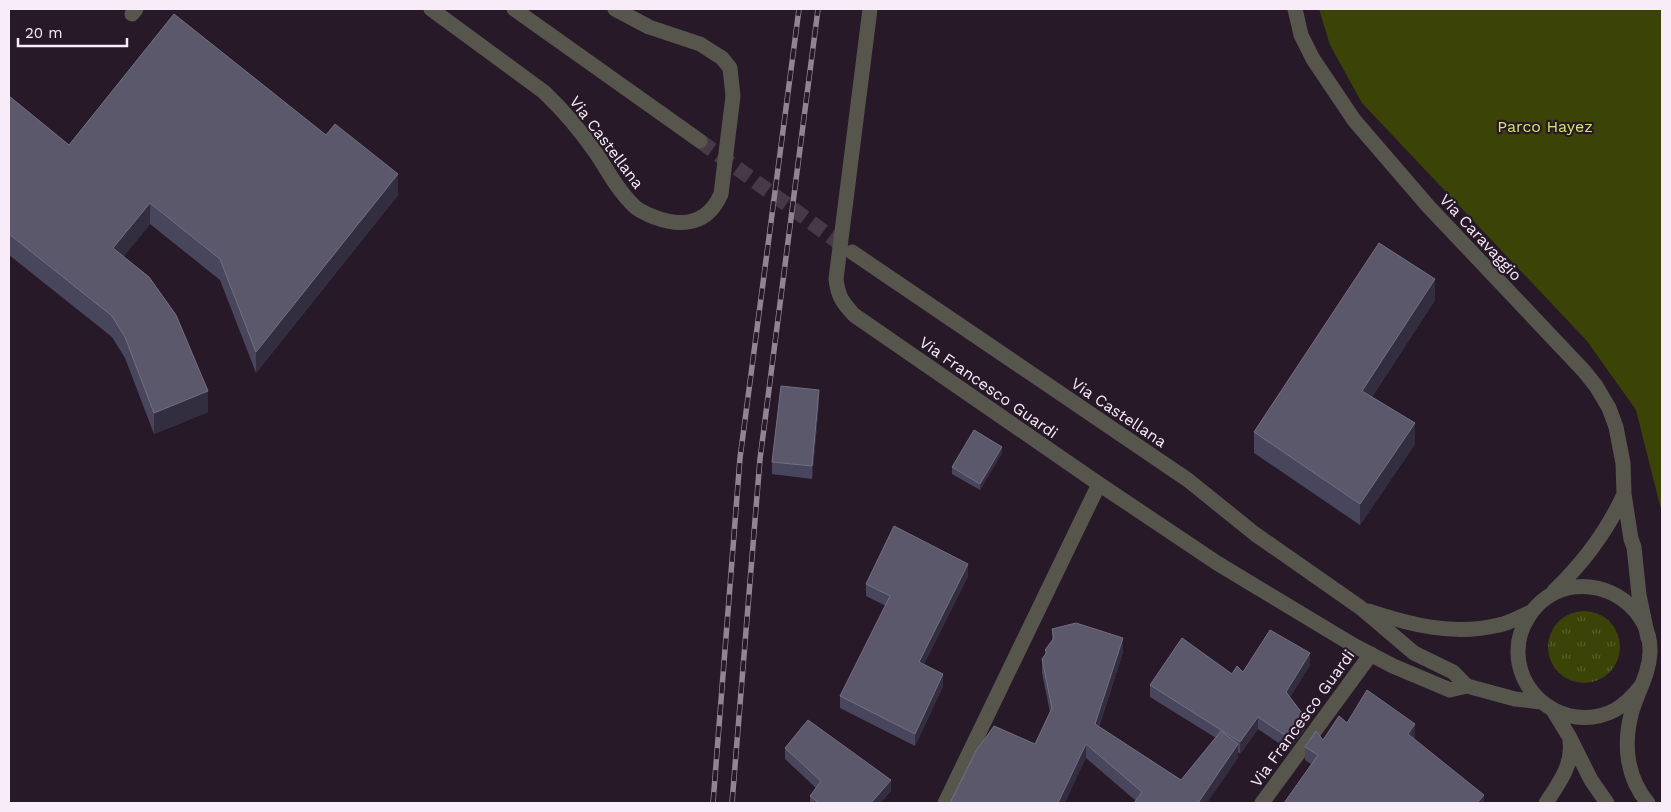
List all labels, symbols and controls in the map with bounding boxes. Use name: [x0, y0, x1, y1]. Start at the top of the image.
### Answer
scale bar: [18, 15, 126, 47]
text: 20 m: [25, 24, 63, 42]
street label: Via Castellana: [566, 92, 648, 192]
park label: Parco Hayez: [1497, 117, 1593, 136]
street label: Via Caravaggio: [1436, 190, 1526, 285]
street label: Via Francesco Guardi: [916, 332, 1062, 442]
street label: Via Castellana: [1067, 374, 1170, 451]
street label: Via Francesco Guardi: [1246, 646, 1359, 791]

